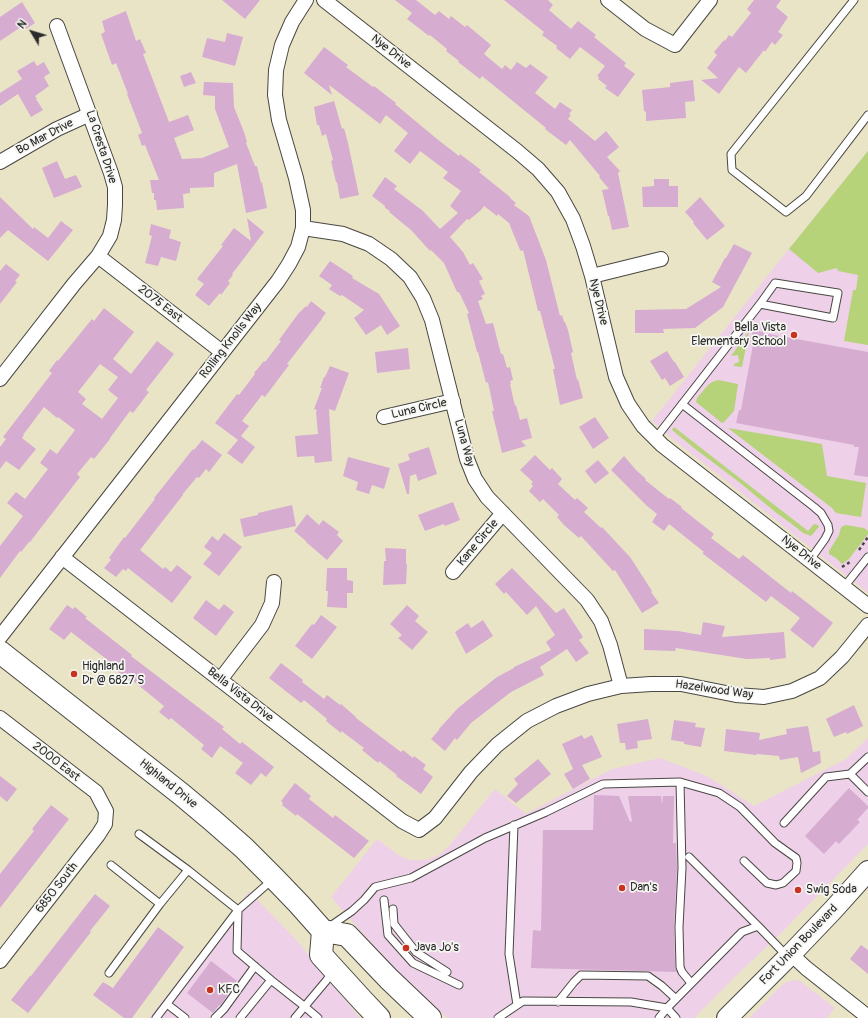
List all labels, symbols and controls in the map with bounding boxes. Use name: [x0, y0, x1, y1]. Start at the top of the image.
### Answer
north arrow: [12, 12, 52, 52]
text: N: [15, 17, 30, 31]
street label: Nye Drive: [368, 32, 414, 72]
street label: La Cresta Drive: [82, 108, 120, 186]
street label: Bo Mar Drive: [14, 116, 76, 158]
street label: Nye Drive: [585, 277, 611, 327]
street label: 2075 East: [135, 282, 185, 326]
street label: Rolling Knolls Way: [197, 300, 265, 382]
place label: Bella Vista Elementary School: [691, 321, 786, 349]
marker: Bella Vista Elementary School: [789, 330, 799, 340]
street label: Luna Circle: [390, 396, 448, 422]
street label: Luna Way: [451, 418, 477, 468]
street label: Kane Circle: [454, 517, 502, 569]
street label: Nye Drive: [778, 533, 824, 573]
place label: Highland Dr @ 6827 S: [82, 660, 144, 688]
street label: Bella Vista Drive: [204, 665, 276, 725]
marker: Highland Dr @ 6827 S: [69, 669, 79, 679]
street label: Hazelwood Way: [674, 677, 754, 703]
street label: 2000 East: [30, 739, 82, 785]
street label: Highland Drive: [136, 756, 200, 812]
street label: 6850 South: [33, 860, 81, 916]
place label: Dan's: [630, 881, 657, 895]
marker: Dan's: [617, 883, 627, 893]
place label: Swig Soda: [806, 883, 857, 897]
marker: Swig Soda: [793, 885, 803, 895]
street label: Fort Union Boulevard: [757, 902, 841, 988]
place label: Java Jo's: [414, 941, 459, 955]
marker: Java Jo's: [401, 943, 411, 953]
place label: KFC: [218, 983, 240, 997]
marker: KFC: [205, 985, 215, 995]

